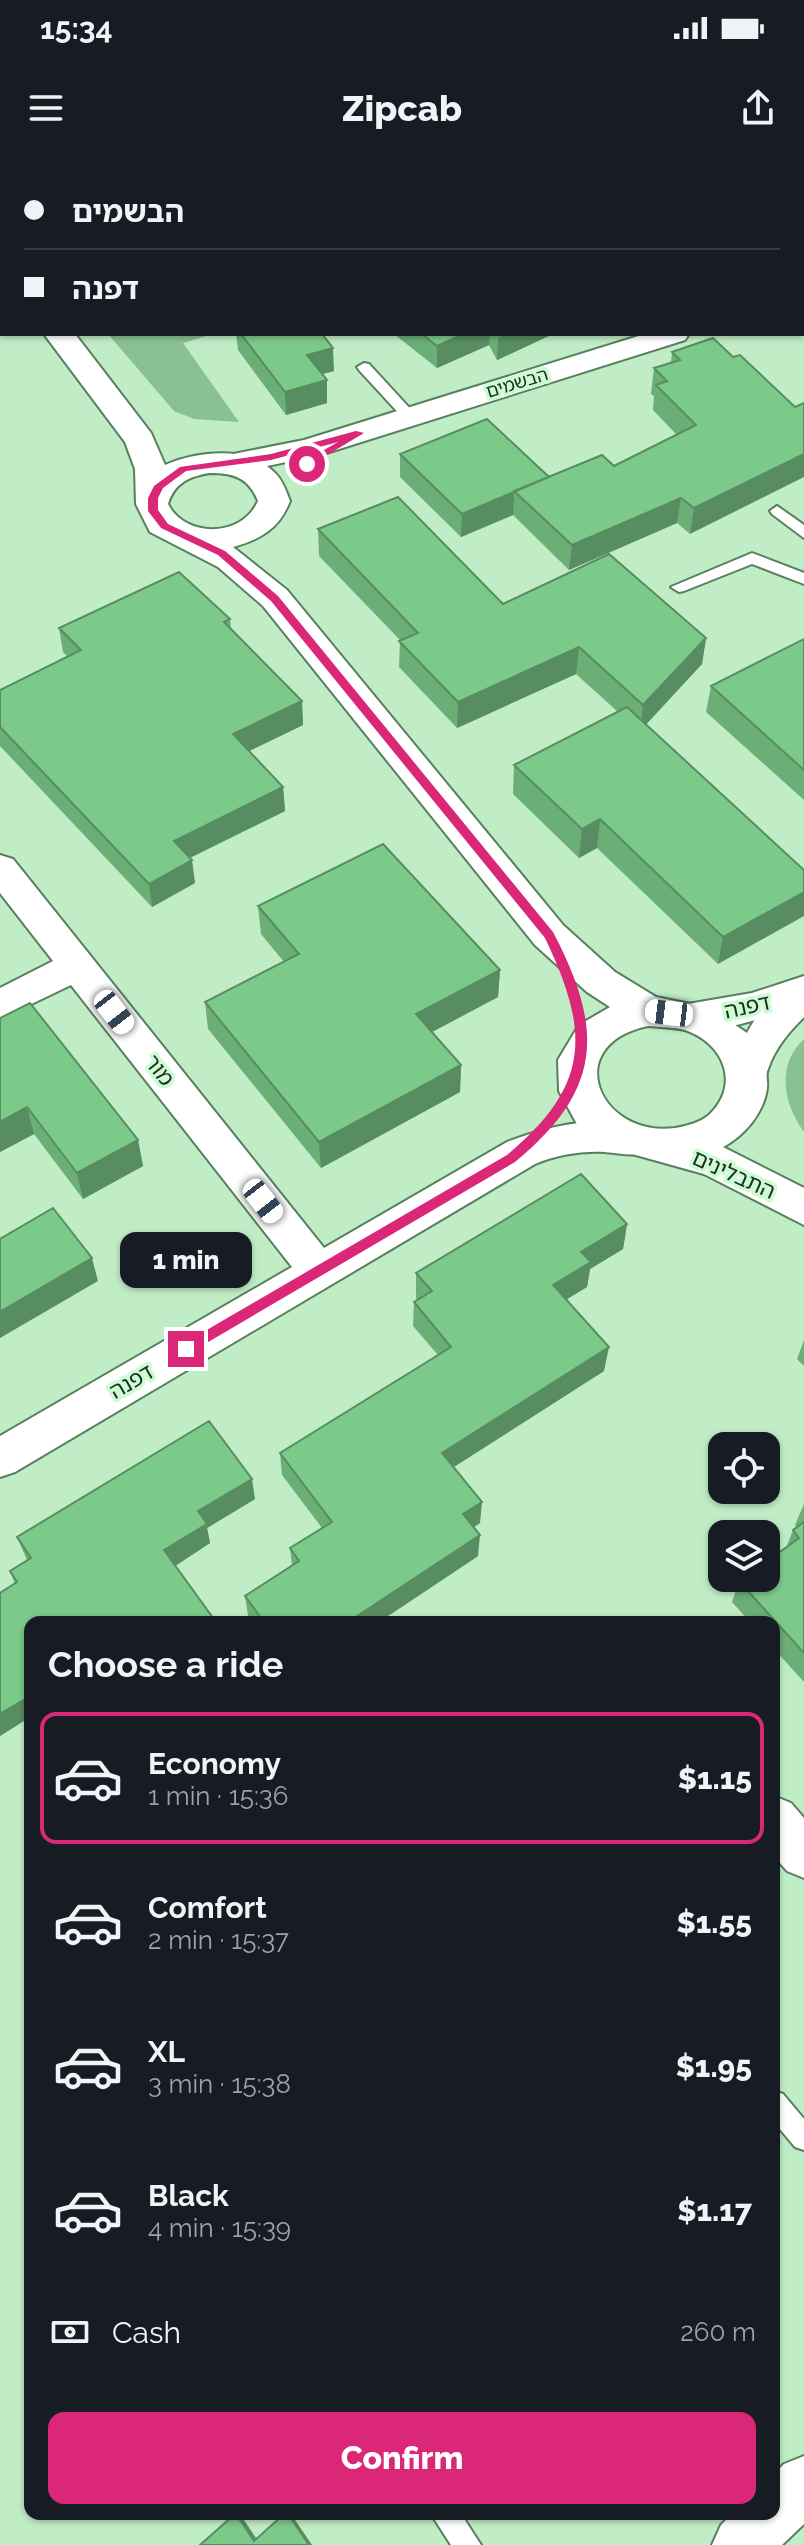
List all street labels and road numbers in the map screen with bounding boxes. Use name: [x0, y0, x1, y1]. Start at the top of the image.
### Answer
street label: הבשמים: [483, 363, 550, 402]
street label: דפנה: [722, 988, 773, 1024]
street label: מור: [140, 1049, 180, 1091]
street label: התבלינים: [688, 1144, 780, 1204]
street label: דפנה: [104, 1358, 158, 1404]

